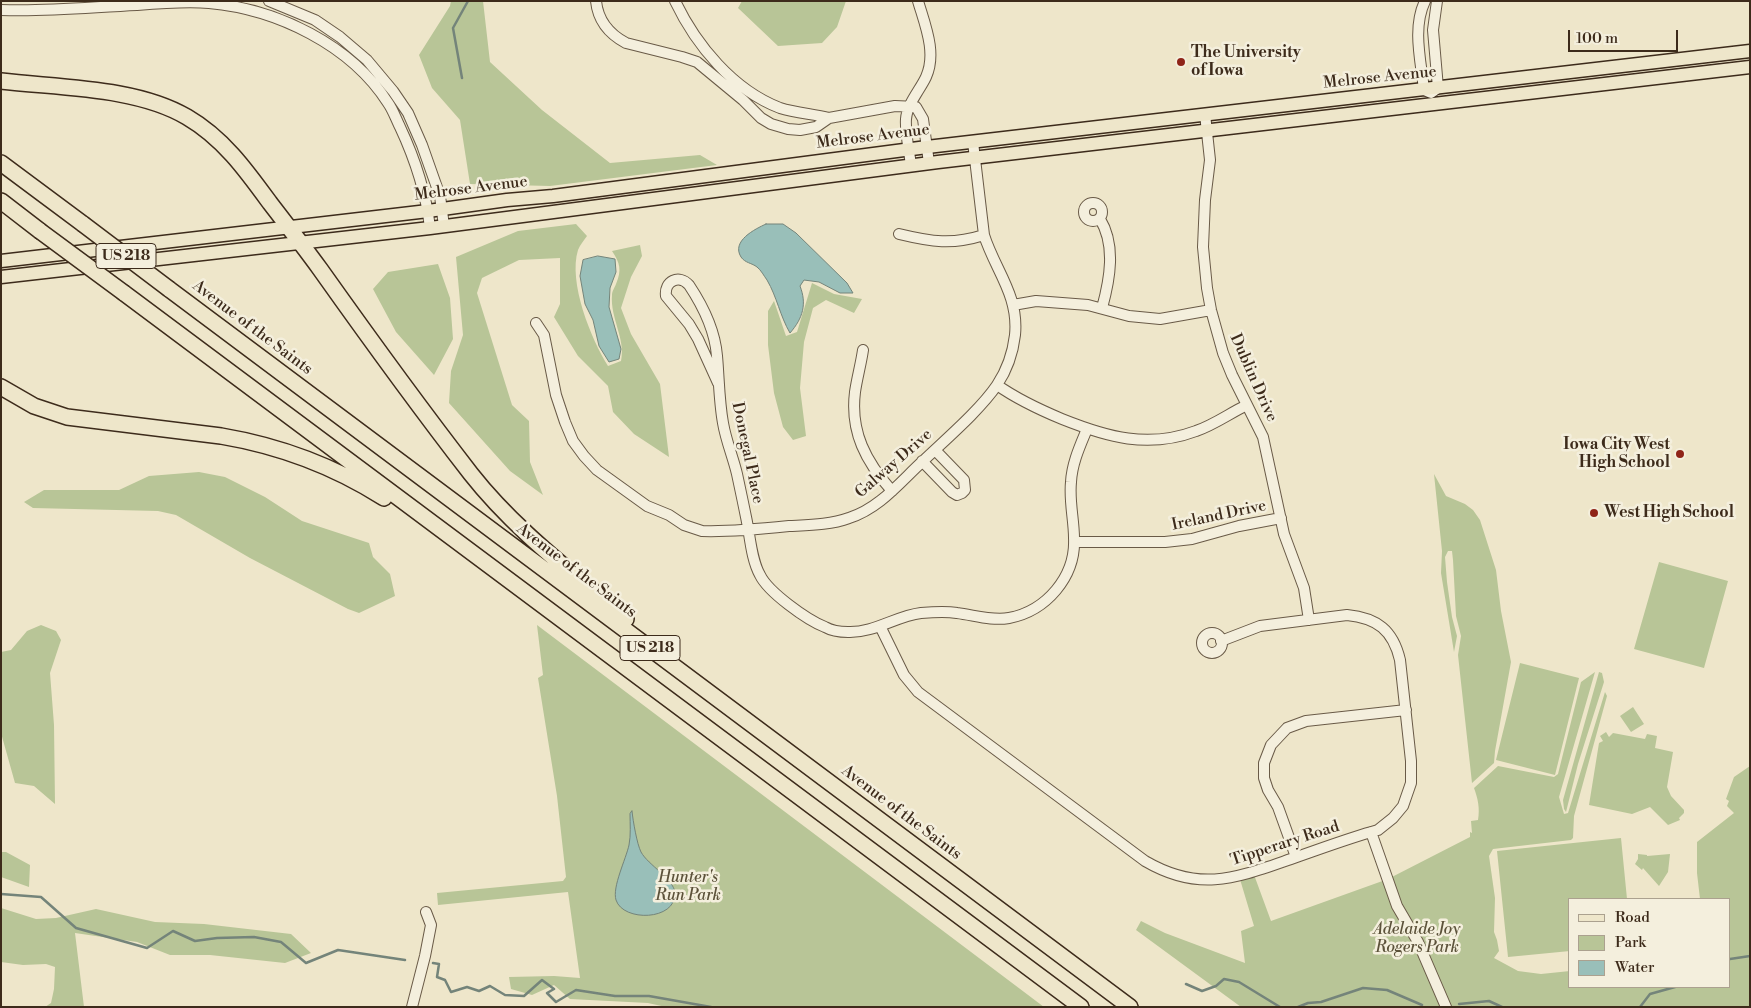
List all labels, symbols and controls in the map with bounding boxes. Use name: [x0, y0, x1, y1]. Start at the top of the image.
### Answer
scale bar: [1571, 20, 1681, 52]
text: 100 m: [1576, 29, 1618, 48]
place label: The University of Iowa: [1191, 43, 1301, 81]
marker: The University of Iowa: [1175, 56, 1187, 68]
street label: Melrose Avenue: [1322, 63, 1438, 93]
street label: Melrose Avenue: [815, 121, 931, 153]
street label: Melrose Avenue: [413, 173, 529, 205]
road number: US 218: [96, 244, 156, 268]
street label: Avenue of the Saints: [188, 277, 316, 379]
street label: Dublin Drive: [1225, 331, 1281, 425]
street label: Donegal Place: [727, 400, 767, 506]
street label: Galway Drive: [852, 425, 936, 503]
place label: Iowa City West High School: [1563, 435, 1670, 473]
marker: Iowa City West High School: [1674, 448, 1686, 460]
street label: Ireland Drive: [1170, 497, 1268, 535]
place label: West High School: [1604, 503, 1734, 523]
marker: West High School: [1588, 507, 1600, 519]
street label: Avenue of the Saints: [512, 520, 640, 622]
road number: US 218: [620, 636, 680, 660]
street label: Avenue of the Saints: [837, 762, 965, 864]
street label: Tipperary Road: [1228, 817, 1342, 871]
park label: Hunter's Run Park: [655, 868, 721, 906]
legend: [1568, 898, 1731, 988]
text: Road: [1615, 908, 1650, 927]
park label: Adelaide Joy Rogers Park: [1374, 920, 1460, 958]
text: Park: [1615, 933, 1646, 952]
text: Water: [1615, 958, 1654, 977]

